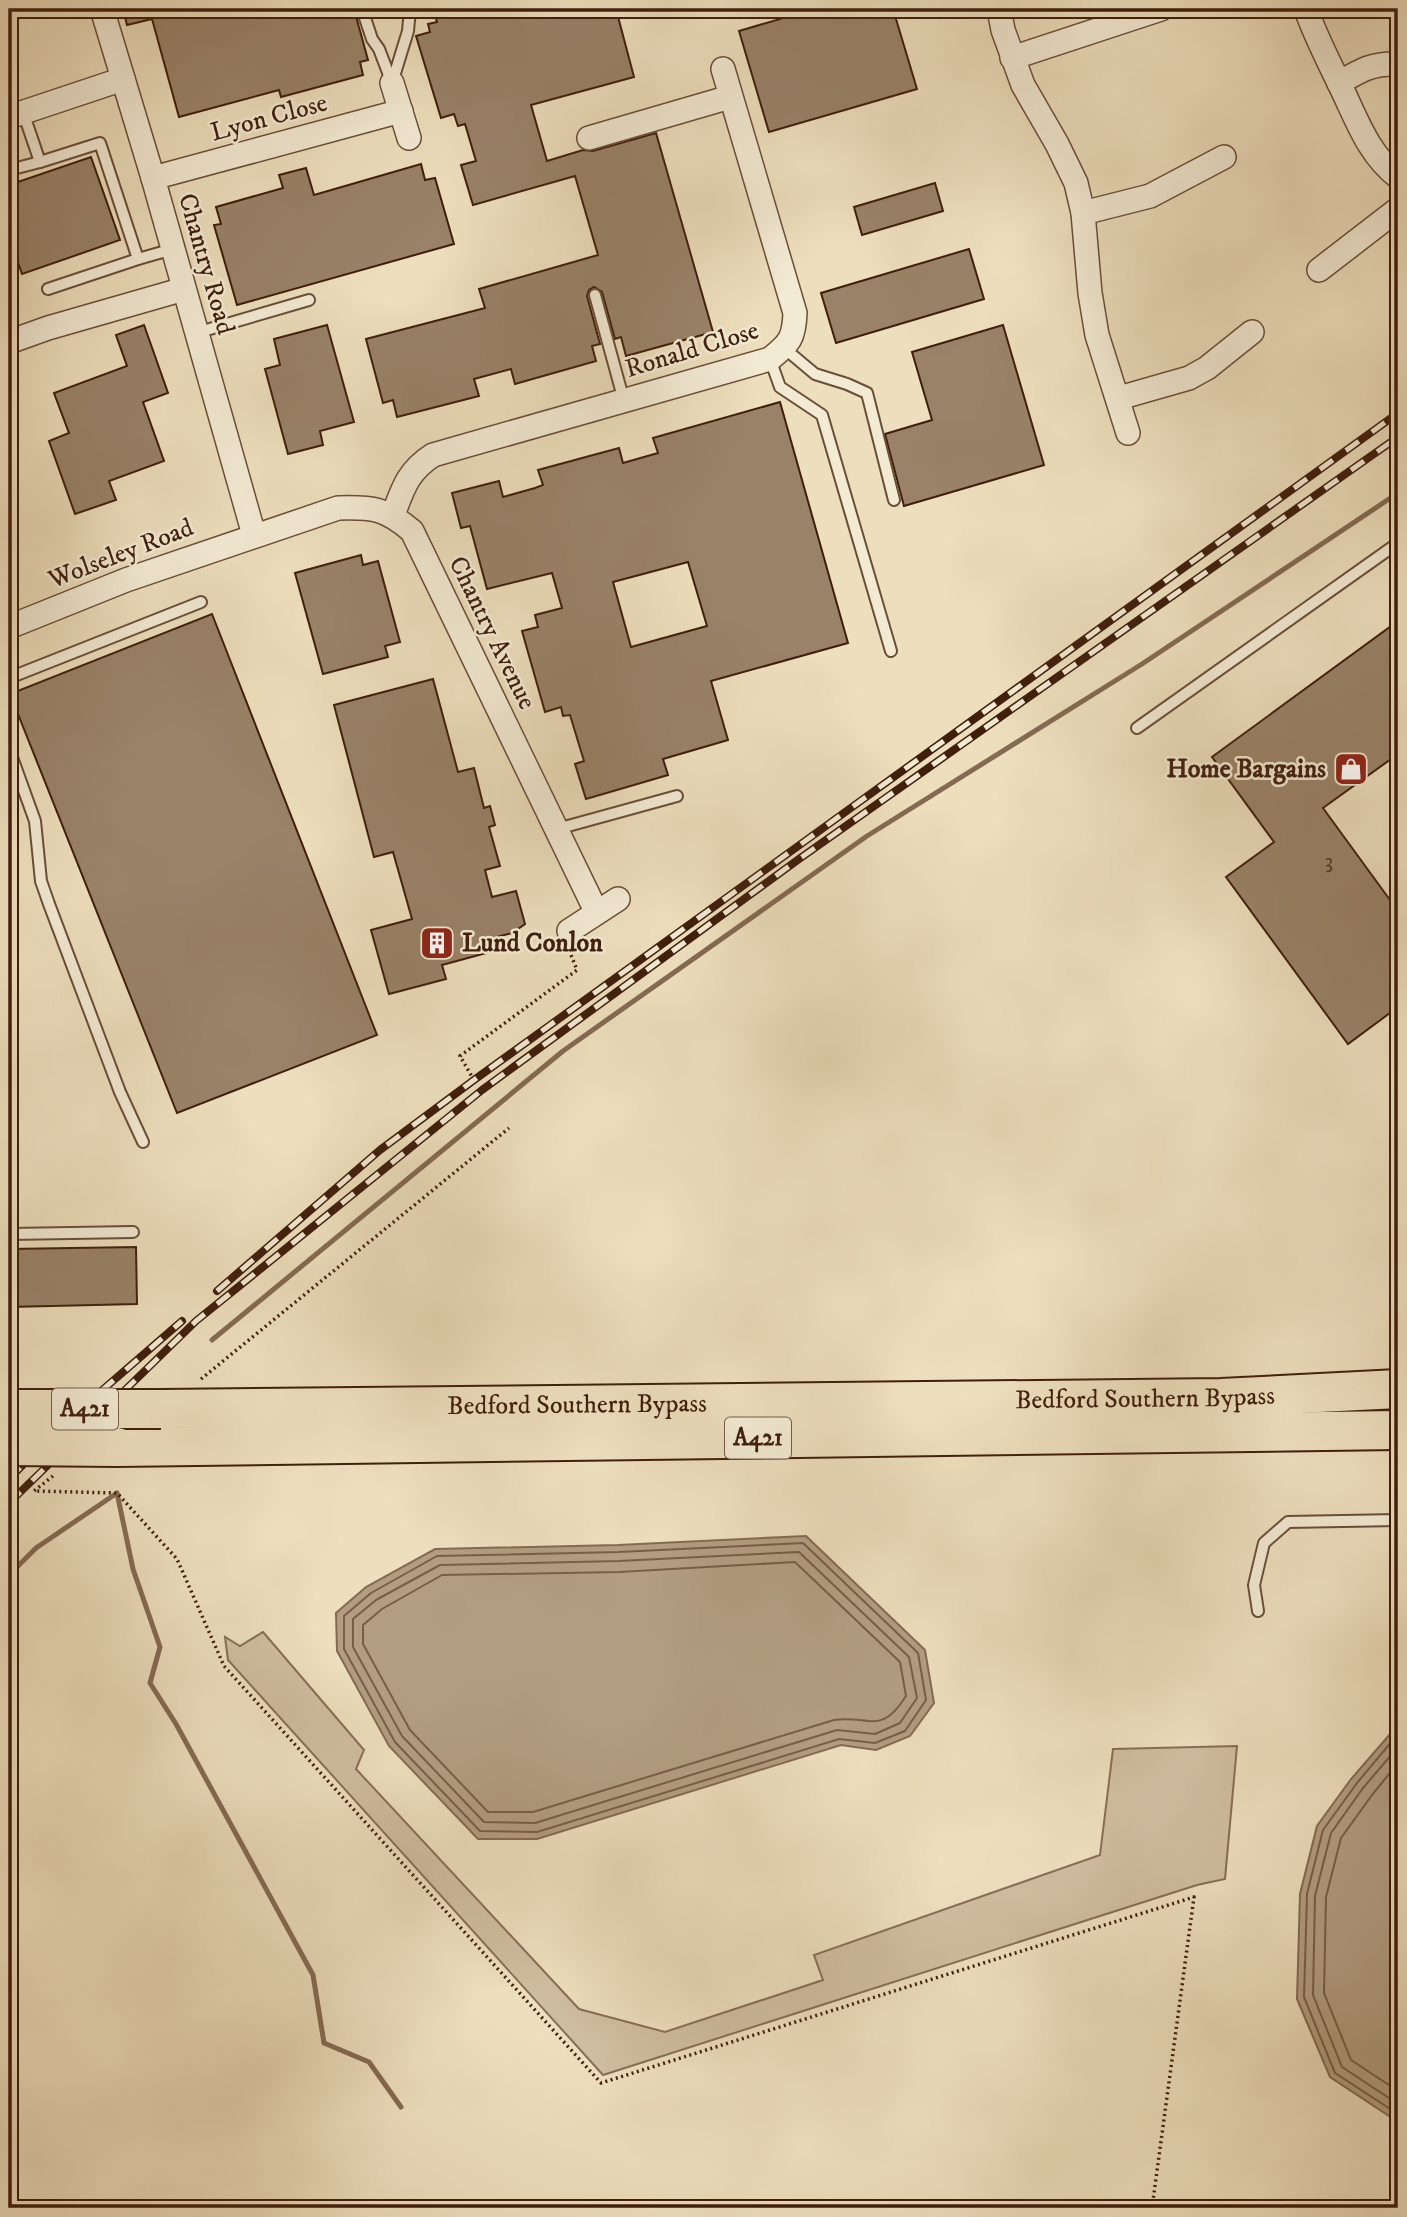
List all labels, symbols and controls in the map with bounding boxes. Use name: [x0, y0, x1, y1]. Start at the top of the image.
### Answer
street label: Lyon Close: [207, 87, 331, 149]
street label: Chantry Road: [170, 190, 242, 338]
street label: Ronald Close: [621, 314, 763, 386]
street label: Wolseley Road: [43, 511, 198, 597]
street label: Chantry Avenue: [441, 551, 543, 715]
shop icon: Home Bargains: [1332, 750, 1370, 788]
place label: Home Bargains: [1166, 753, 1326, 786]
house number: 3: [1325, 847, 1333, 876]
building icon: Lund Conlon: [418, 924, 456, 962]
place label: Lund Conlon: [462, 927, 603, 960]
street label: Bedford Southern Bypass: [1015, 1379, 1276, 1417]
street label: Bedford Southern Bypass: [447, 1387, 707, 1423]
road number: A421: [52, 1388, 118, 1429]
road number: A421: [725, 1418, 791, 1458]

